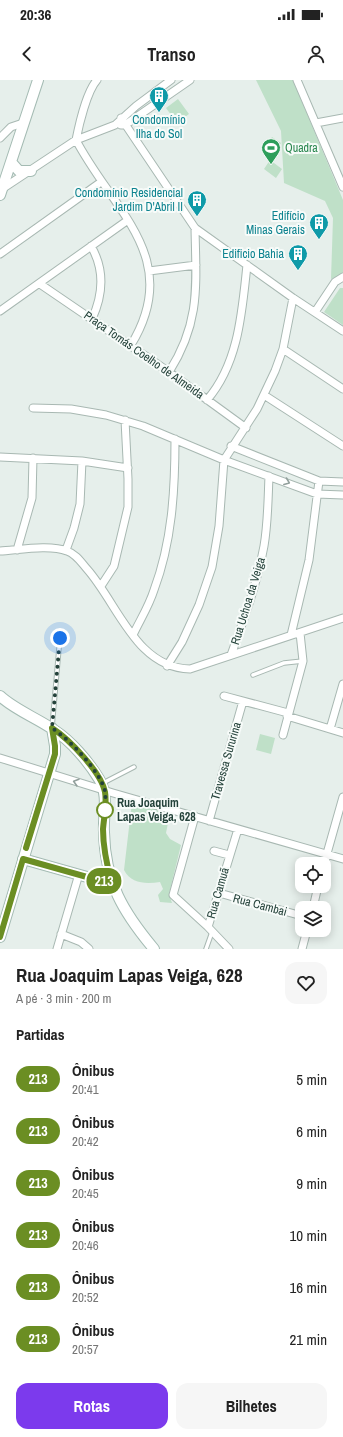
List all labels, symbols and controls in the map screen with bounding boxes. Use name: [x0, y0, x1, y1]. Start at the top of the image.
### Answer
text: 20:36: [20, 4, 51, 25]
text: Transo: [147, 42, 196, 67]
icon: back: [16, 43, 38, 65]
icon: person: [305, 43, 327, 65]
building icon: Condomínio Ilha do Sol: [148, 85, 170, 113]
place label: Condomínio Ilha do Sol: [132, 112, 186, 142]
sports icon: Quadra: [260, 137, 282, 165]
place label: Quadra: [285, 140, 318, 156]
place label: Condomínio Residencial Jardim D'Abril II: [75, 185, 183, 215]
building icon: Condomínio Residencial Jardim D'Abril II: [186, 189, 208, 217]
place label: Edifício Minas Gerais: [246, 208, 305, 238]
building icon: Edifício Minas Gerais: [308, 212, 330, 240]
building icon: Edificio Bahia: [287, 243, 309, 271]
place label: Edificio Bahia: [222, 246, 285, 262]
street label: Praça Tomás Coelho de Almeida: [81, 307, 208, 403]
one-way arrow: [283, 478, 290, 486]
street label: Rua Uchoa da Veiga: [227, 555, 269, 647]
your location: [50, 628, 70, 648]
street label: Travessa Sururina: [207, 720, 245, 802]
one-way arrow: [73, 778, 80, 787]
place label: Rua Joaquim Lapas Veiga, 628: [117, 795, 196, 825]
marker: Rua Joaquim Lapas Veiga, 628: [96, 801, 114, 819]
map controls: [295, 857, 331, 937]
button: locate: [295, 857, 331, 893]
street label: Rua Camuã: [203, 865, 233, 920]
line badge: 213: [81, 868, 127, 894]
text: 213: [94, 872, 114, 890]
street label: Rua Cambai: [231, 890, 289, 920]
button: layers: [295, 901, 331, 937]
text: Rua Joaquim Lapas Veiga, 628: [16, 962, 243, 988]
button: heart: [285, 962, 327, 1004]
text: A pé · 3 min · 200 m: [16, 990, 111, 1007]
text: Partidas: [16, 1024, 65, 1045]
text: Ônibus: [72, 1060, 114, 1081]
text: 5 min: [296, 1069, 327, 1090]
text: 213: [28, 1070, 48, 1088]
text: 20:41: [72, 1081, 99, 1098]
text: Ônibus: [72, 1112, 114, 1133]
text: 6 min: [296, 1121, 327, 1142]
text: 213: [28, 1122, 48, 1140]
text: 20:42: [72, 1133, 99, 1150]
text: Ônibus: [72, 1164, 114, 1185]
text: 9 min: [296, 1173, 327, 1194]
text: 213: [28, 1174, 48, 1192]
text: 20:45: [72, 1185, 99, 1202]
text: Ônibus: [72, 1216, 114, 1237]
text: 10 min: [289, 1225, 327, 1246]
text: 213: [28, 1226, 48, 1244]
text: 20:46: [72, 1237, 99, 1254]
text: Ônibus: [72, 1268, 114, 1289]
text: 16 min: [289, 1277, 327, 1298]
text: 213: [28, 1278, 48, 1296]
text: 20:52: [72, 1289, 99, 1306]
text: Ônibus: [72, 1320, 114, 1341]
text: 21 min: [289, 1329, 327, 1350]
text: 213: [28, 1330, 48, 1348]
text: 20:57: [72, 1341, 99, 1358]
button: Rotas: [16, 1383, 168, 1429]
button: Bilhetes: [176, 1383, 327, 1429]

